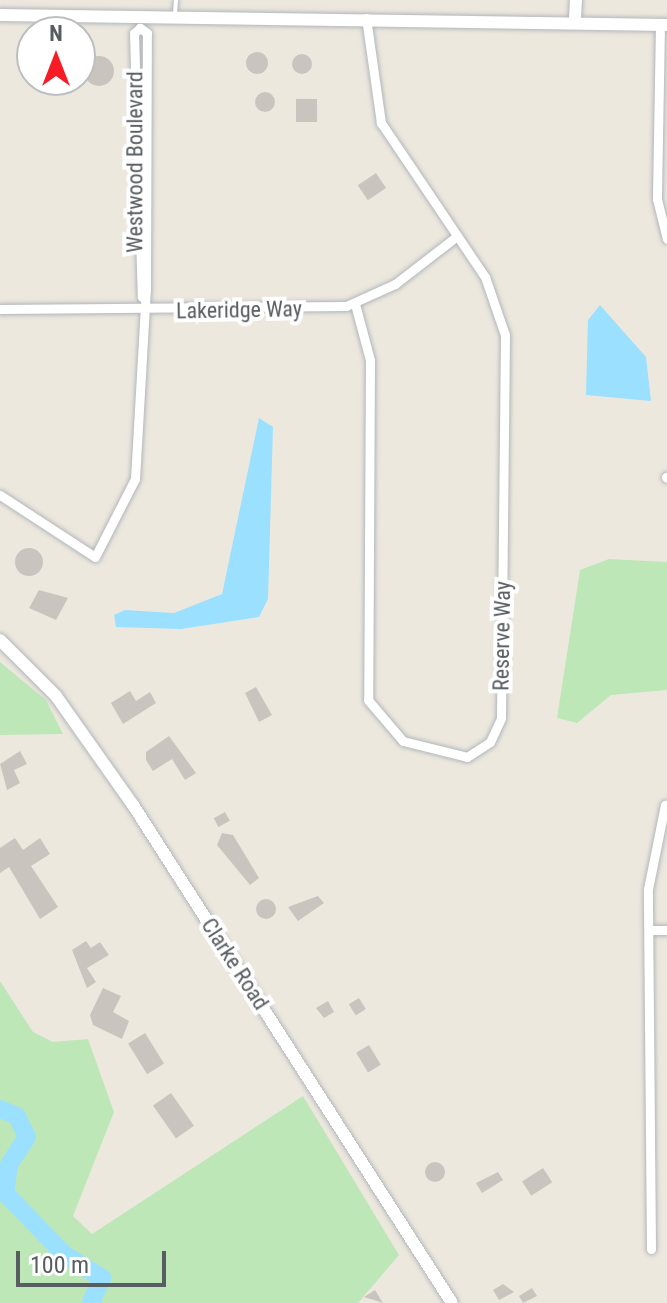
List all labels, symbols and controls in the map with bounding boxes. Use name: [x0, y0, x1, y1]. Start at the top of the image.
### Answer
north arrow: [16, 16, 96, 96]
text: N: [49, 21, 63, 46]
street label: Westwood Boulevard: [122, 71, 148, 253]
street label: Lakeridge Way: [176, 296, 302, 324]
street label: Reserve Way: [488, 581, 516, 691]
street label: Clarke Road: [196, 913, 274, 1015]
scale bar: [20, 1235, 170, 1285]
text: 100 m: [30, 1251, 89, 1279]

